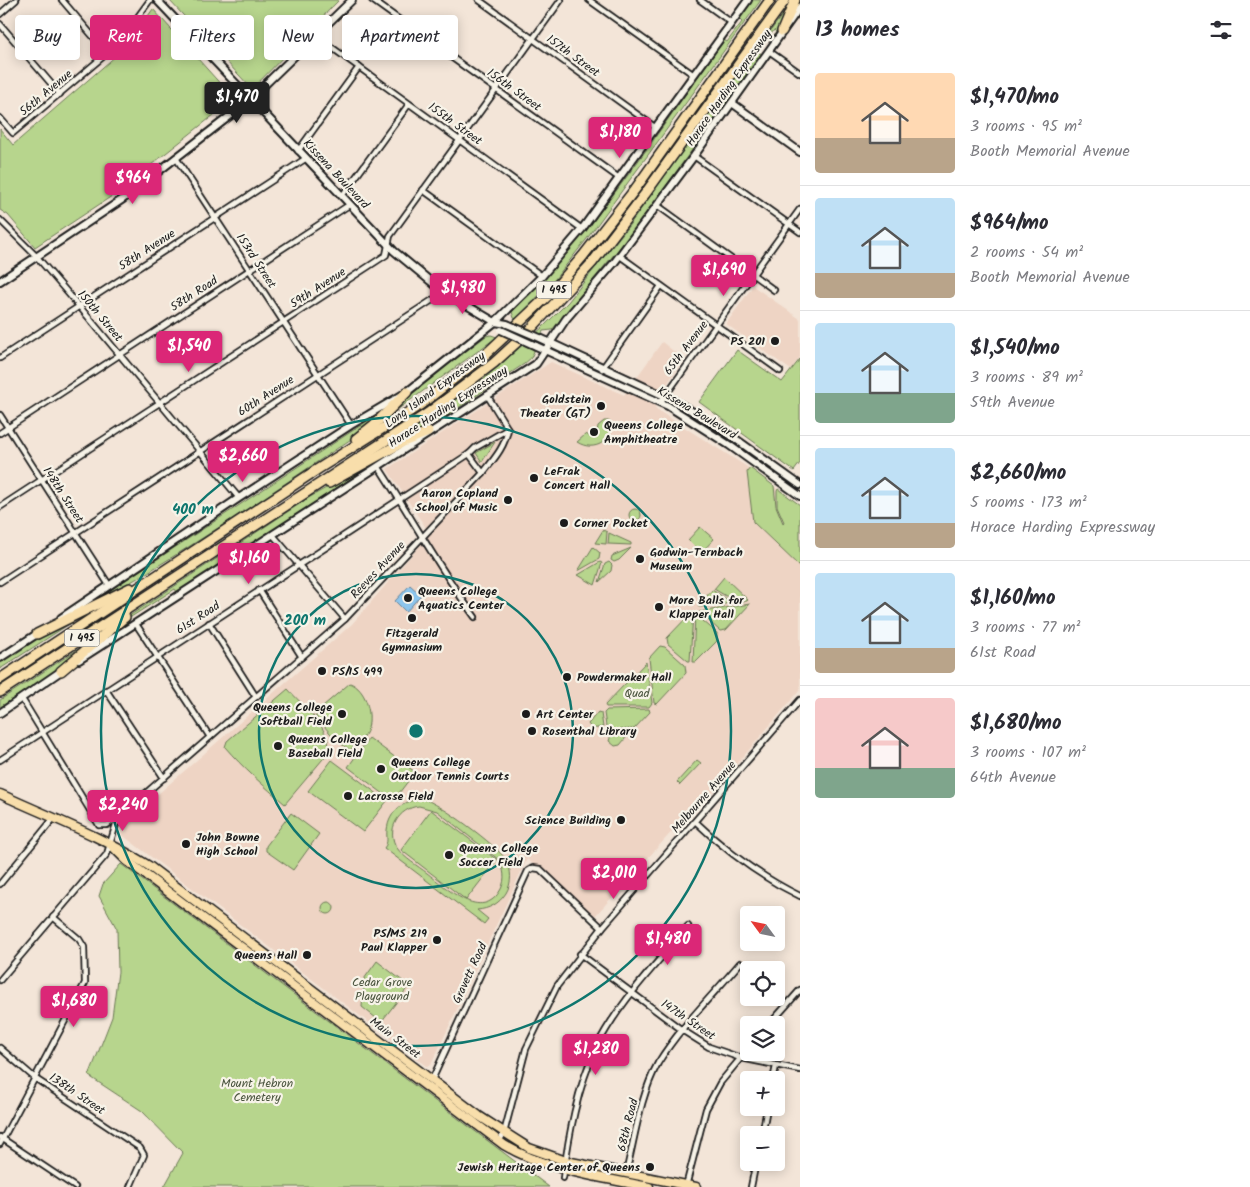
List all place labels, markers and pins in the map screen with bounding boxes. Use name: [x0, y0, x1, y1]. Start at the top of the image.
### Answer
pin: $1,470: [196, 82, 278, 124]
pin: $1,180: [579, 116, 661, 159]
pin: $964: [103, 162, 163, 205]
pin: $1,690: [683, 254, 765, 297]
pin: $1,980: [422, 272, 504, 315]
pin: $1,540: [148, 330, 230, 373]
place label: PS 201: [730, 332, 765, 351]
marker: PS 201: [769, 335, 781, 347]
place label: Goldstein Theater (GT): [520, 390, 591, 423]
marker: Goldstein Theater (GT): [595, 400, 607, 412]
place label: Queens College Amphitheatre: [604, 416, 683, 449]
marker: Queens College Amphitheatre: [588, 426, 600, 438]
pin: $2,660: [202, 440, 284, 483]
place label: LeFrak Concert Hall: [544, 462, 611, 495]
marker: LeFrak Concert Hall: [528, 472, 540, 484]
place label: Aaron Copland School of Music: [415, 484, 499, 517]
marker: Aaron Copland School of Music: [502, 494, 514, 506]
place label: Corner Pocket: [574, 514, 648, 533]
marker: Corner Pocket: [558, 517, 570, 529]
pin: $1,160: [208, 542, 290, 585]
place label: Godwin-Ternbach Museum: [650, 543, 743, 576]
marker: Godwin-Ternbach Museum: [634, 553, 646, 565]
place label: Queens College Aquatics Center: [418, 582, 505, 615]
place label: More Balls for Klapper Hall: [669, 591, 744, 624]
marker: Queens College Aquatics Center: [402, 592, 414, 604]
marker: More Balls for Klapper Hall: [653, 601, 665, 613]
marker: Fitzgerald Gymnasium: [406, 612, 418, 624]
place label: Fitzgerald Gymnasium: [382, 624, 442, 657]
place label: PS/IS 499: [332, 662, 382, 681]
marker: PS/IS 499: [316, 665, 328, 677]
place label: Powdermaker Hall: [577, 668, 672, 687]
marker: Powdermaker Hall: [561, 671, 573, 683]
place label: Queens College Softball Field: [253, 698, 333, 731]
place label: Art Center: [536, 705, 594, 724]
marker: Queens College Softball Field: [336, 708, 348, 720]
marker: Art Center: [520, 708, 532, 720]
centre of rings: [407, 722, 425, 740]
place label: Rosenthal Library: [542, 722, 637, 741]
marker: Rosenthal Library: [526, 725, 538, 737]
place label: Queens College Baseball Field: [288, 730, 367, 763]
marker: Queens College Baseball Field: [272, 740, 284, 752]
place label: Queens College Outdoor Tennis Courts: [391, 753, 510, 786]
marker: Queens College Outdoor Tennis Courts: [375, 763, 387, 775]
place label: Lacrosse Field: [358, 787, 434, 806]
pin: $2,240: [82, 790, 164, 832]
marker: Lacrosse Field: [342, 790, 354, 802]
place label: Science Building: [525, 811, 611, 830]
marker: Science Building: [615, 814, 627, 826]
place label: John Bowne High School: [196, 828, 259, 861]
marker: John Bowne High School: [180, 838, 192, 850]
place label: Queens College Soccer Field: [459, 839, 538, 872]
marker: Queens College Soccer Field: [443, 849, 455, 861]
pin: $2,010: [573, 858, 655, 900]
place label: PS/MS 219 Paul Klapper: [361, 924, 428, 957]
pin: $1,480: [627, 924, 709, 966]
marker: PS/MS 219 Paul Klapper: [431, 934, 443, 946]
place label: Queens Hall: [234, 946, 298, 965]
marker: Queens Hall: [301, 949, 313, 961]
pin: $1,680: [33, 986, 115, 1028]
pin: $1,280: [555, 1034, 637, 1076]
place label: Jewish Heritage Center of Queens: [458, 1158, 640, 1177]
marker: Jewish Heritage Center of Queens: [644, 1161, 656, 1173]

